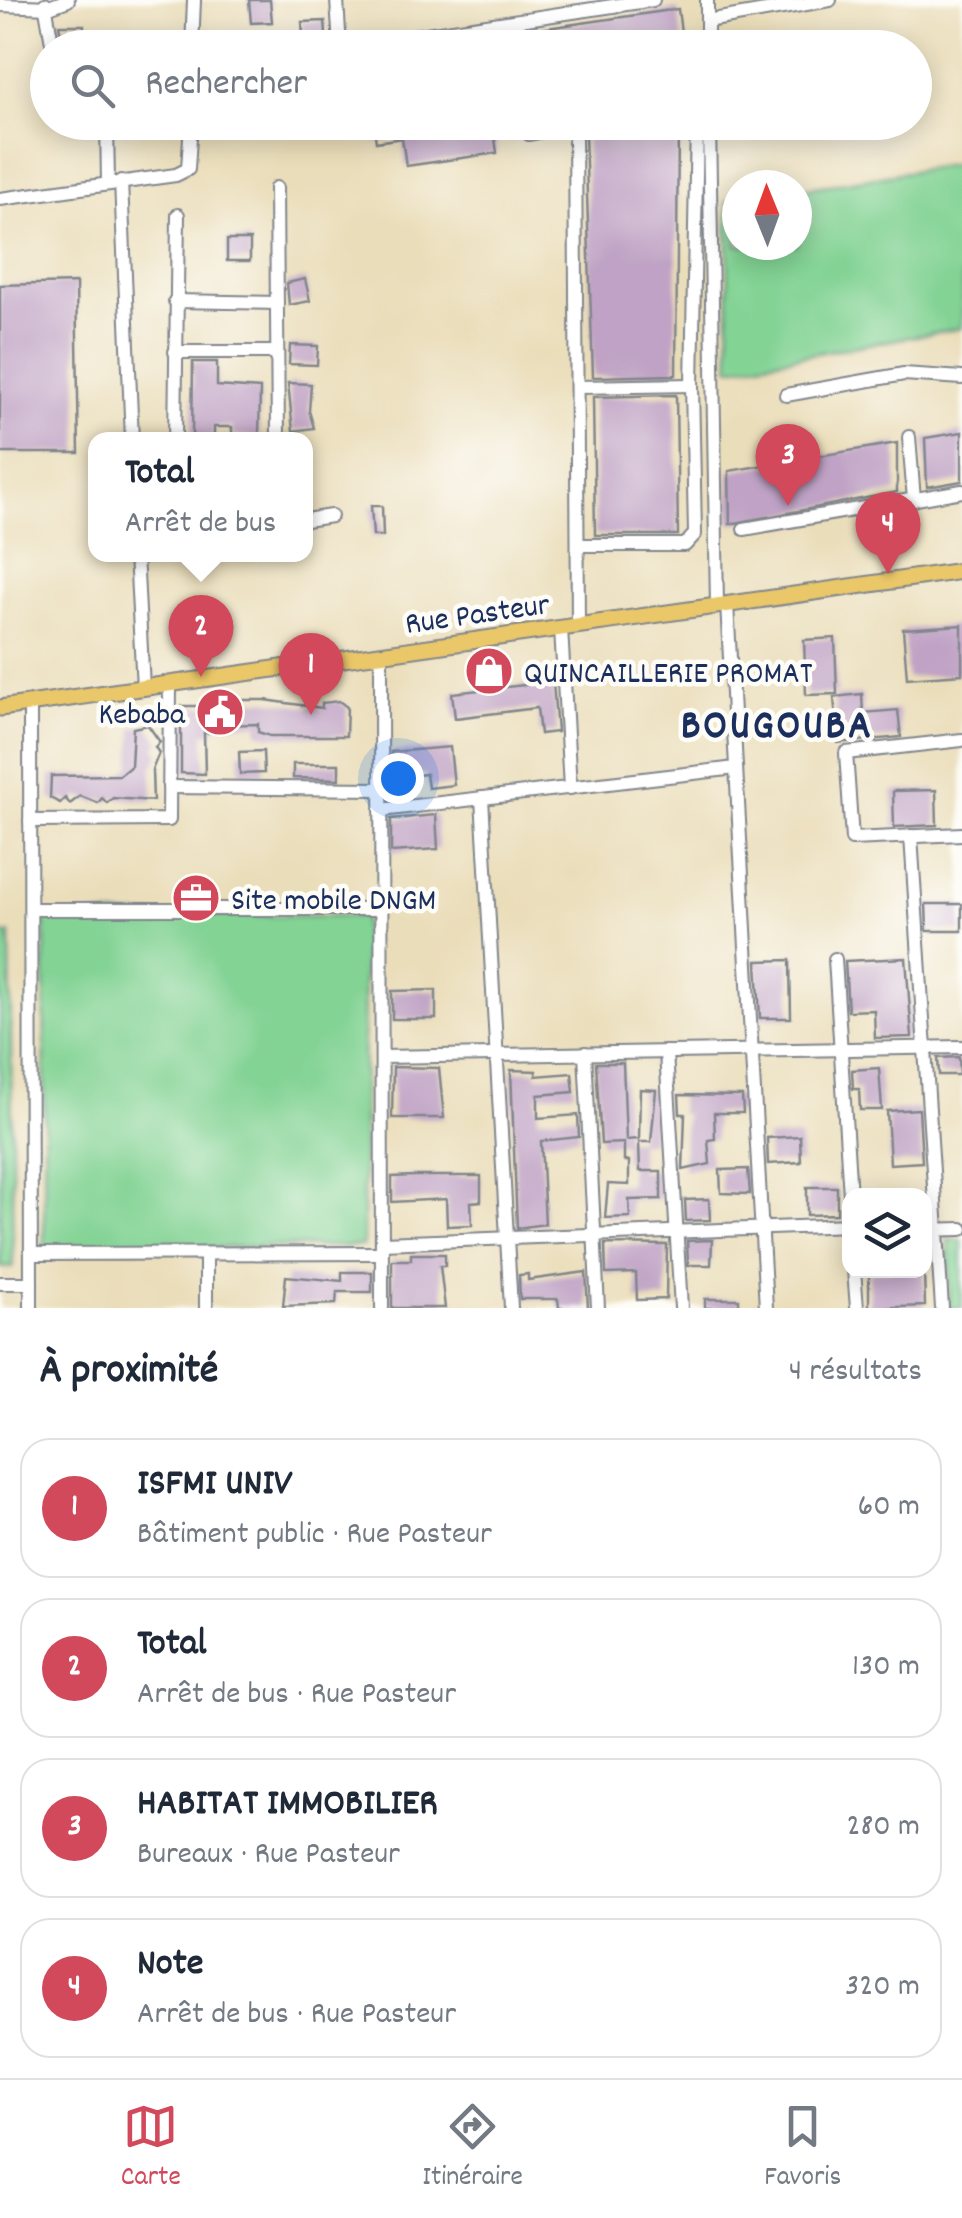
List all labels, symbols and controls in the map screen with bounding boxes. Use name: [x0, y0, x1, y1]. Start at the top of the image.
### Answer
search box: [30, 30, 932, 140]
icon: search: [65, 58, 120, 113]
text: Rechercher: [145, 58, 307, 113]
north arrow: [722, 170, 812, 260]
pin: 3: [756, 424, 820, 506]
popup: [88, 432, 313, 562]
text: Total: [125, 447, 194, 502]
pin: 4: [856, 492, 920, 574]
text: Arrêt de bus: [125, 502, 276, 548]
street label: Rue Pasteur: [403, 584, 553, 650]
pin: 2: [168, 594, 234, 677]
pin: 1: [278, 632, 344, 715]
shop icon: QUINCAILLERIE PROMAT: [463, 645, 515, 697]
place label: QUINCAILLERIE PROMAT: [524, 653, 813, 699]
public building icon: Kebaba: [194, 686, 246, 738]
place label: Kebaba: [98, 694, 186, 740]
district label: BOUGOUBA: [681, 699, 873, 759]
your location: [373, 753, 424, 804]
office icon: Site mobile DNGM: [170, 872, 222, 924]
place label: Site mobile DNGM: [231, 880, 436, 926]
map controls: [842, 1188, 932, 1278]
button: layers: [842, 1188, 932, 1278]
text: À proximité: [40, 1343, 218, 1403]
text: 4 résultats: [789, 1350, 922, 1396]
text: ISFMI UNIV: [137, 1458, 292, 1513]
text: 1: [71, 1485, 78, 1531]
text: 60 m: [858, 1485, 920, 1531]
text: Bâtiment public · Rue Pasteur: [137, 1513, 492, 1559]
text: Total: [137, 1618, 207, 1673]
text: 2: [68, 1645, 81, 1691]
text: 130 m: [852, 1645, 920, 1691]
text: Arrêt de bus · Rue Pasteur: [137, 1673, 456, 1719]
text: HABITAT IMMOBILIER: [137, 1778, 438, 1833]
text: 3: [67, 1805, 82, 1851]
text: 280 m: [846, 1805, 920, 1851]
text: Bureaux · Rue Pasteur: [137, 1833, 400, 1879]
text: Note: [137, 1938, 203, 1993]
text: 4: [68, 1965, 81, 2011]
text: 320 m: [845, 1965, 920, 2011]
text: Arrêt de bus · Rue Pasteur: [137, 1993, 456, 2039]
tab: Carte: [121, 2099, 181, 2199]
tab: Itinéraire: [422, 2099, 523, 2199]
tab: Favoris: [764, 2099, 841, 2199]

